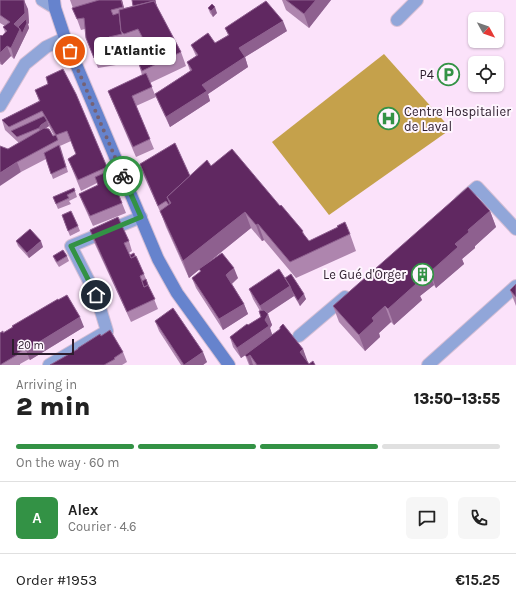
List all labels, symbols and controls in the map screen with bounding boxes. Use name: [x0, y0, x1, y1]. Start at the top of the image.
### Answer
north arrow: [468, 12, 504, 48]
map controls: [468, 12, 504, 92]
pin: [53, 34, 87, 68]
callout: L'Atlantic: [94, 37, 176, 65]
icon: bag: [59, 40, 81, 62]
text: L'Atlantic: [104, 43, 166, 58]
button: locate: [468, 56, 504, 92]
parking icon: P4: [436, 61, 462, 87]
place label: P4: [420, 67, 434, 82]
place label: Centre Hospitalier de Laval: [404, 104, 511, 134]
hospital icon: Centre Hospitalier de Laval: [375, 105, 401, 131]
courier: [103, 156, 143, 196]
icon: bike: [112, 165, 134, 187]
building icon: Le Gué d'Orger: [409, 261, 435, 287]
place label: Le Gué d'Orger: [323, 267, 406, 282]
pin: [79, 278, 113, 312]
icon: home: [85, 284, 107, 306]
scale bar: [12, 337, 74, 356]
text: 20 m: [18, 339, 44, 352]
text: Arriving in: [16, 377, 77, 392]
text: 13:50–13:55: [414, 390, 500, 408]
text: 2 min: [16, 391, 91, 422]
text: On the way · 60 m: [16, 455, 119, 470]
button: chat: [406, 497, 448, 539]
button: phone: [458, 497, 500, 539]
text: Alex: [68, 501, 98, 519]
text: A: [32, 509, 42, 527]
text: Courier · 4.6: [68, 519, 136, 534]
text: Order #1953: [16, 571, 97, 589]
text: €15.25: [455, 571, 500, 589]

